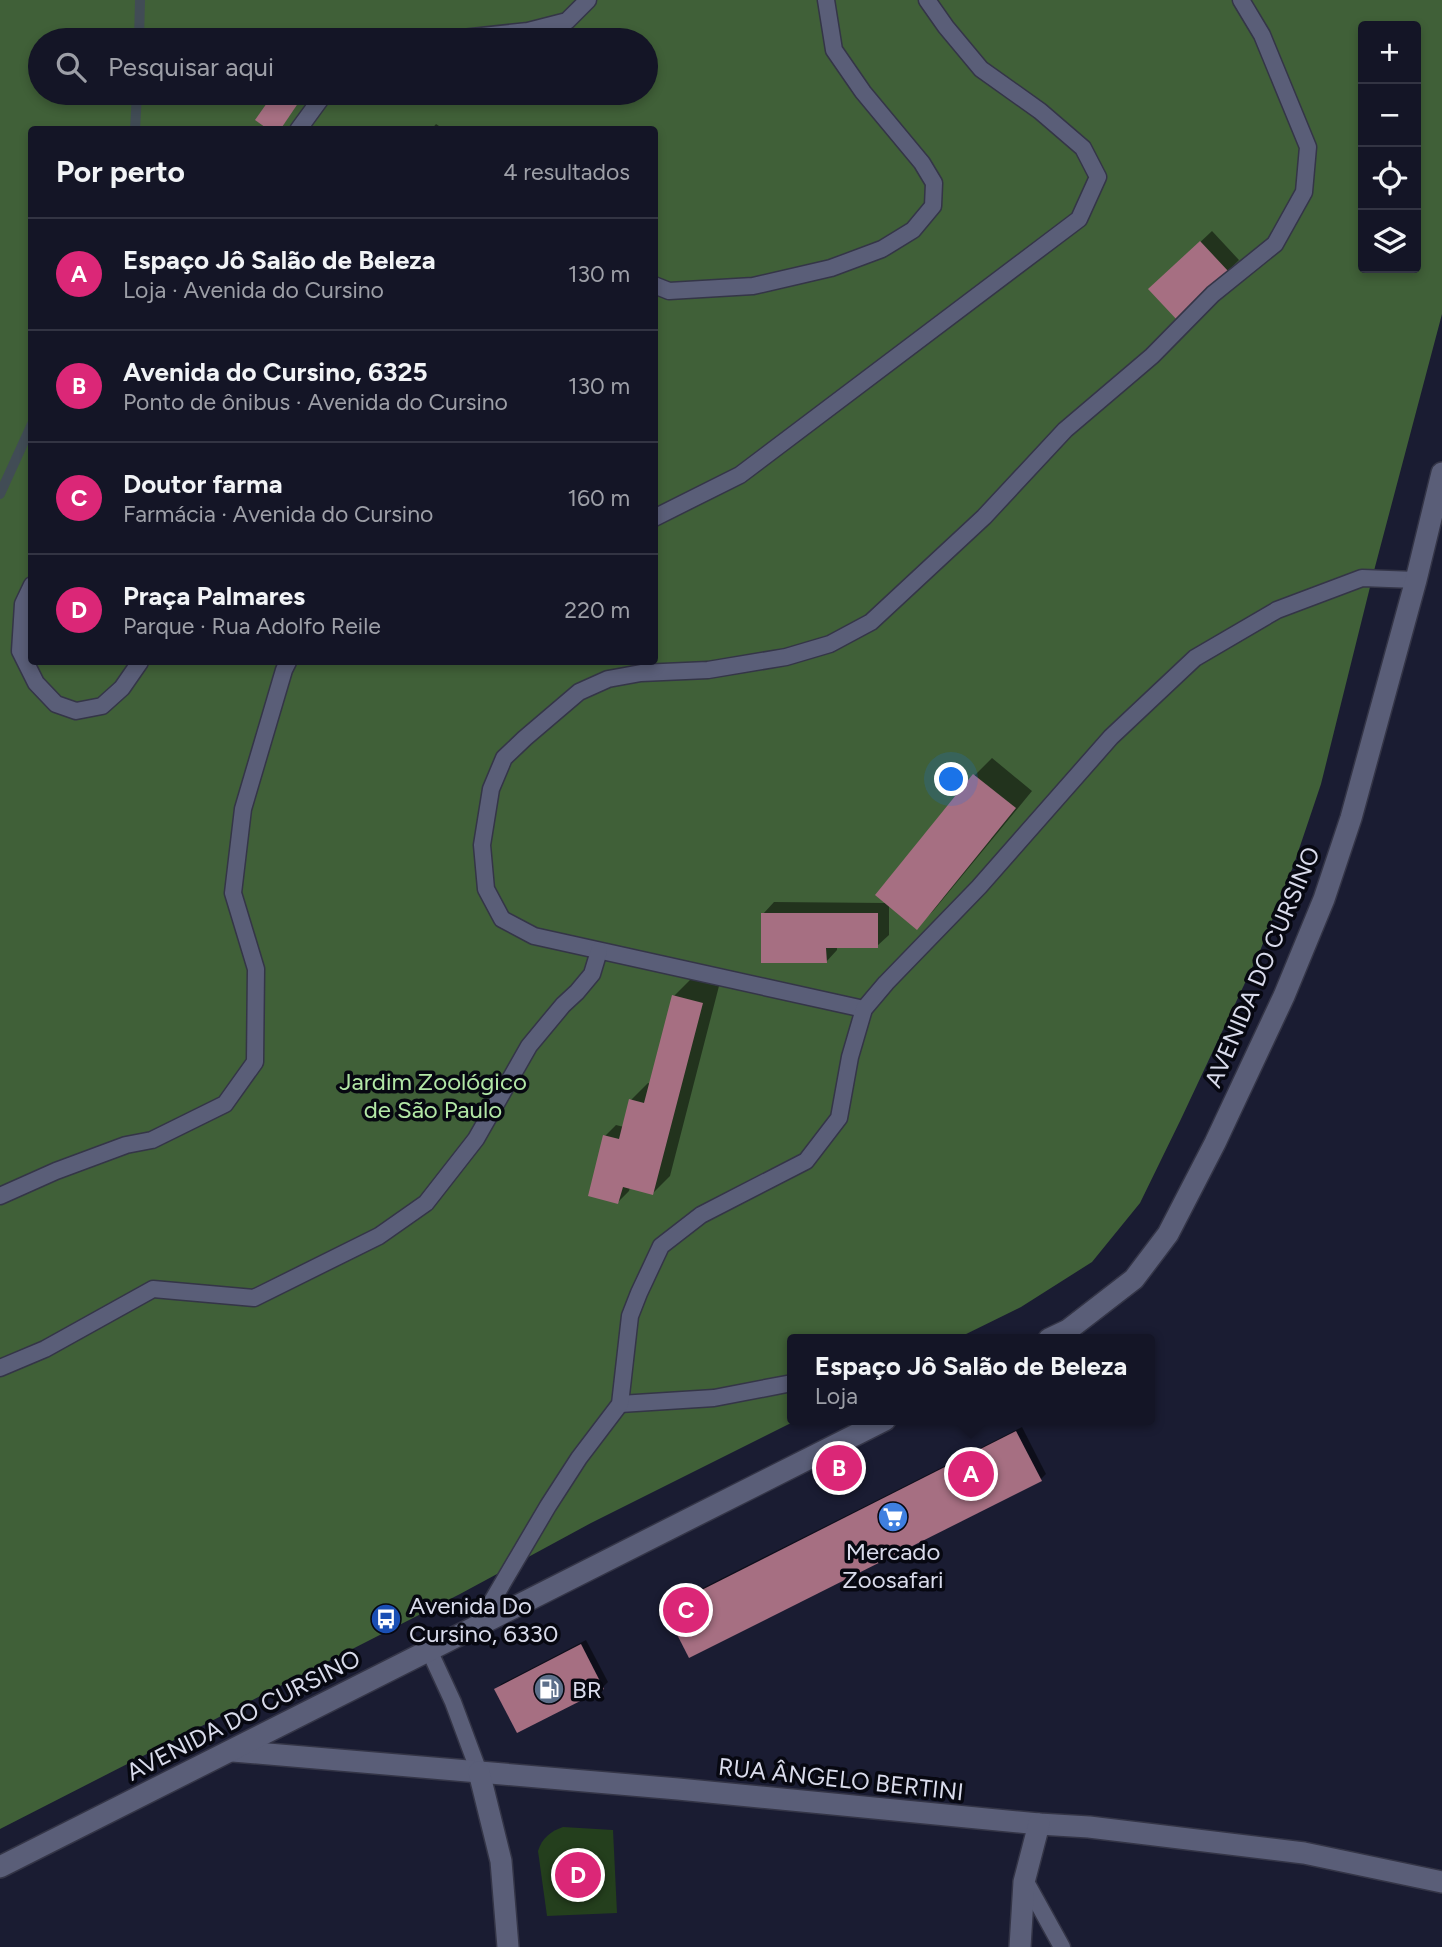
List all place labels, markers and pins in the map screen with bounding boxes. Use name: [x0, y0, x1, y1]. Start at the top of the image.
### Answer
pin: B: [816, 1442, 862, 1494]
pin: A: [948, 1448, 994, 1500]
supermarket icon: Mercado Zoosafari: [876, 1500, 910, 1534]
place label: Mercado Zoosafari: [842, 1537, 944, 1594]
pin: C: [663, 1584, 709, 1636]
place label: Avenida Do Cursino, 6330: [409, 1591, 558, 1648]
bus stop icon: Avenida Do Cursino, 6330: [369, 1602, 403, 1636]
fuel station icon: BR: [532, 1672, 566, 1706]
place label: BR: [572, 1675, 602, 1704]
pin: D: [555, 1849, 601, 1901]

